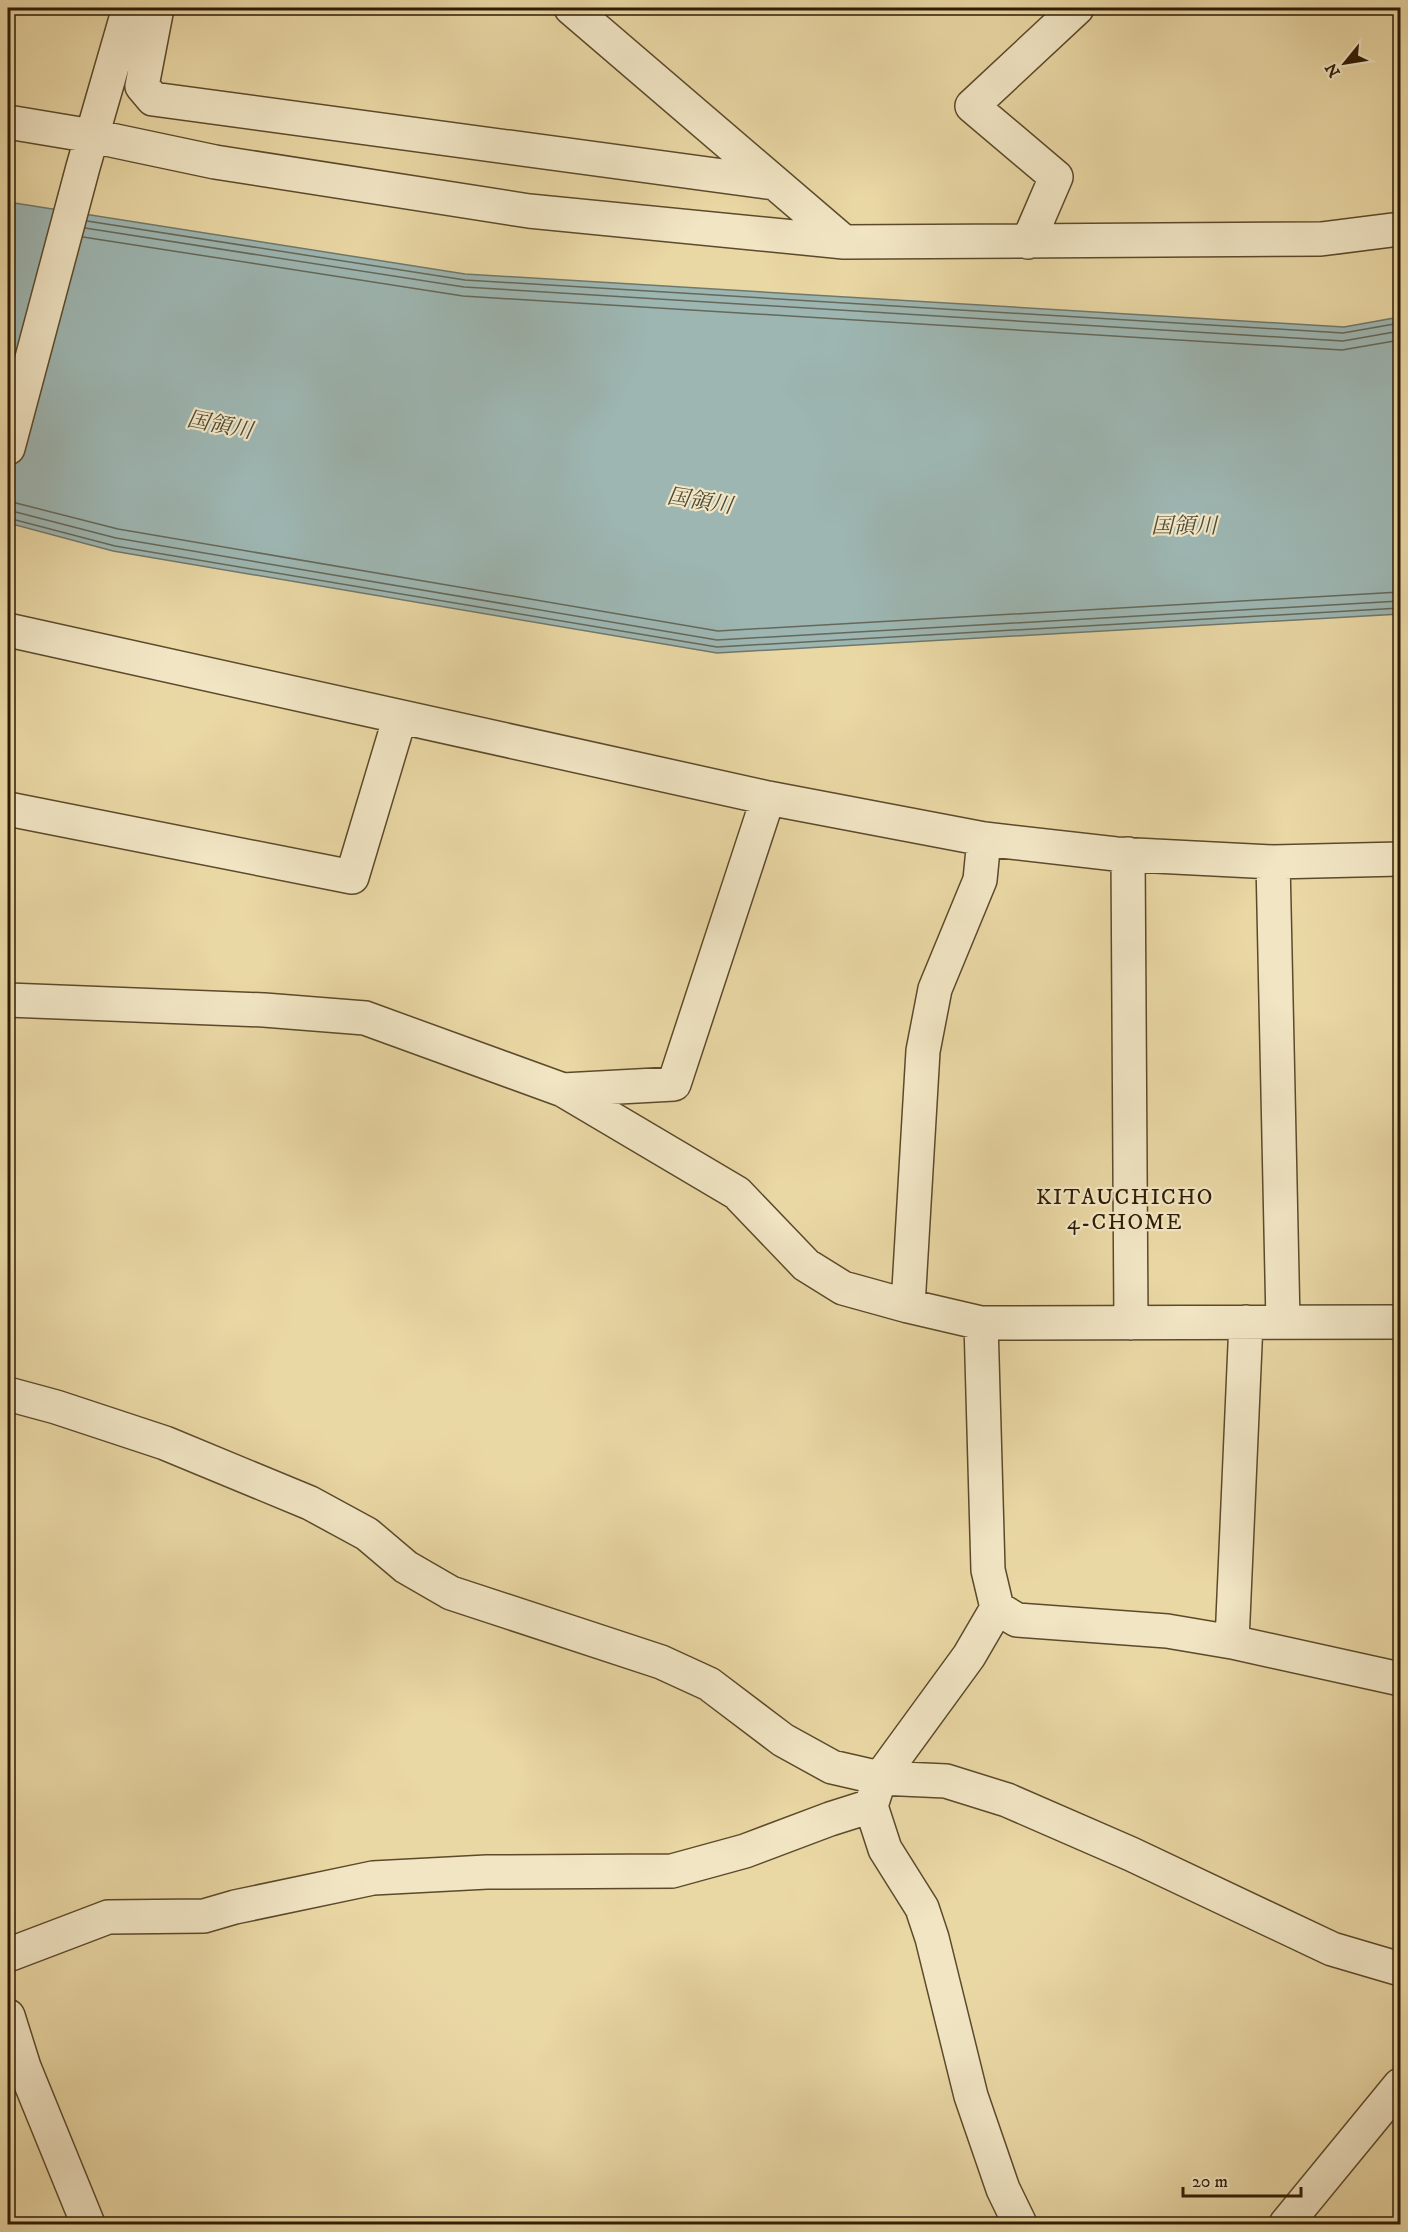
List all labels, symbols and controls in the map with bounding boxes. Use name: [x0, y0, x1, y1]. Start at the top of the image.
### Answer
north arrow: [1315, 33, 1375, 93]
text: N: [1321, 59, 1345, 81]
water label: 国領川: [185, 406, 257, 445]
water label: 国領川: [665, 483, 736, 520]
water label: 国領川: [1151, 513, 1219, 540]
district label: KITAUCHICHO 4-CHOME: [1036, 1184, 1214, 1236]
scale bar: [1183, 2160, 1302, 2198]
text: 20 m: [1192, 2171, 1228, 2193]

